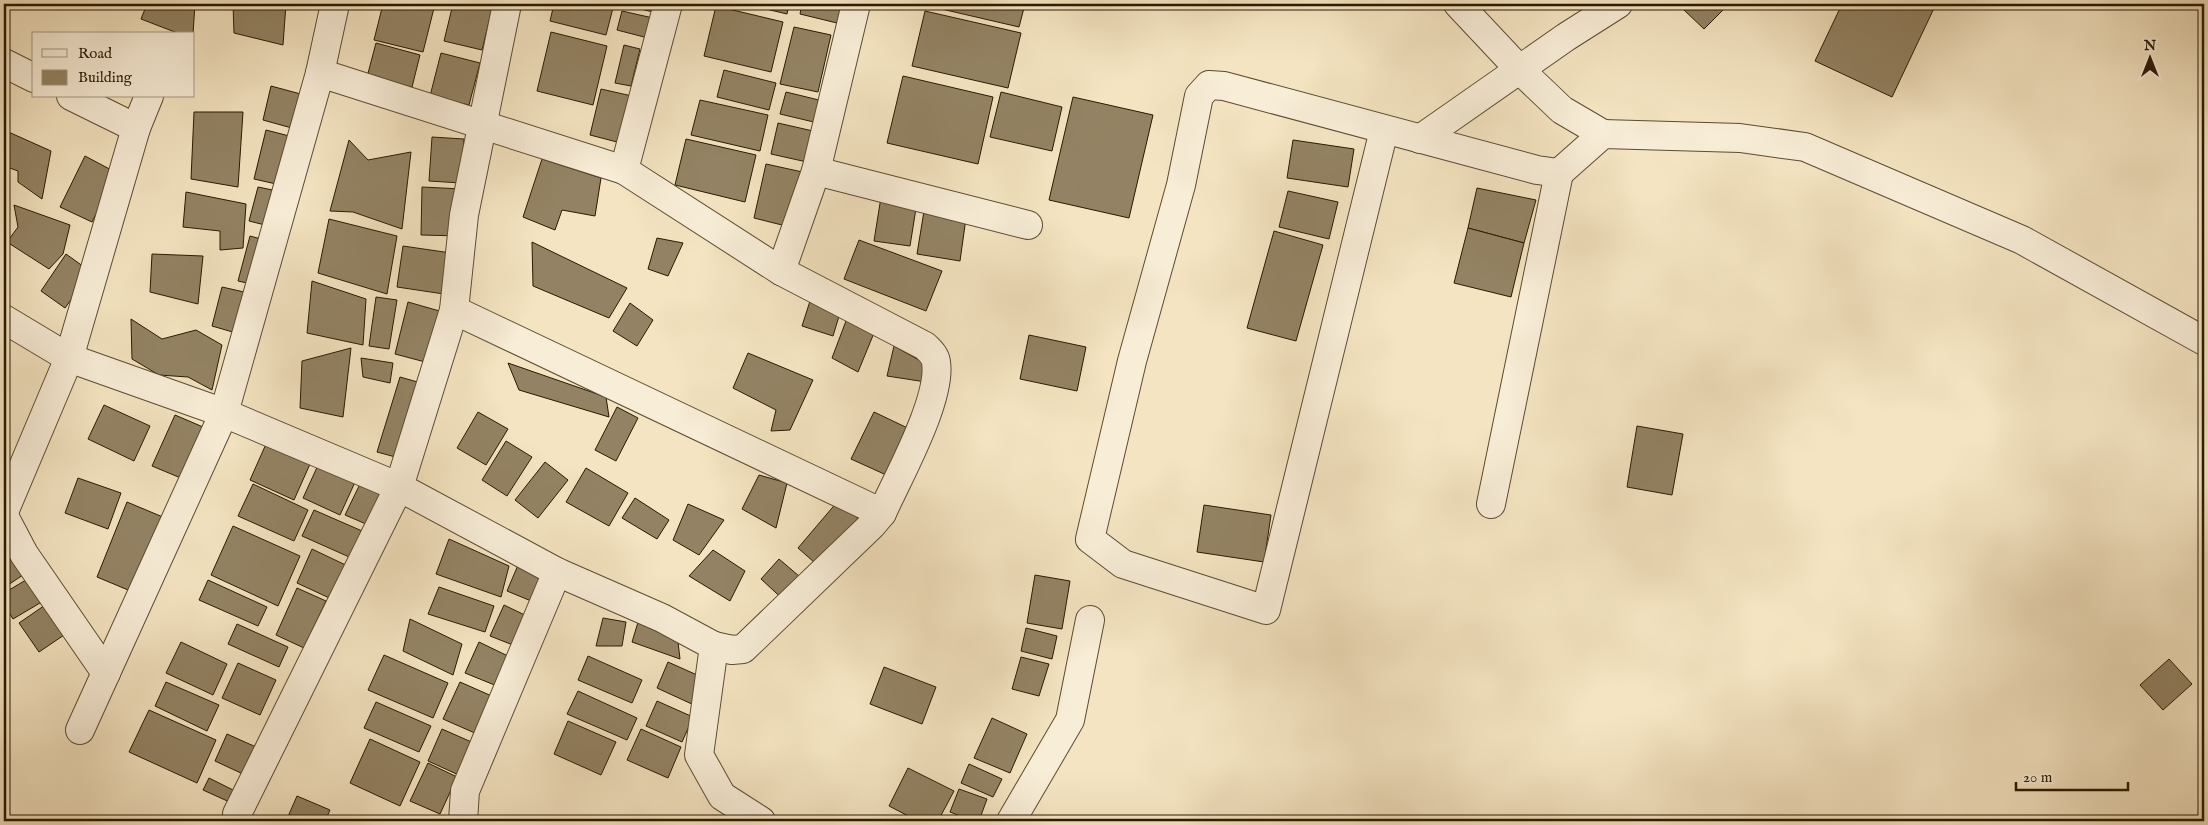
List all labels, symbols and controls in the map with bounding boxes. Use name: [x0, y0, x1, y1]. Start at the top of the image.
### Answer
legend: [32, 32, 195, 98]
north arrow: [2126, 32, 2176, 82]
text: N: [2143, 37, 2156, 55]
text: Road: [78, 44, 113, 63]
text: Building: [78, 68, 133, 87]
scale bar: [2016, 760, 2128, 792]
text: 20 m: [2023, 768, 2053, 787]

